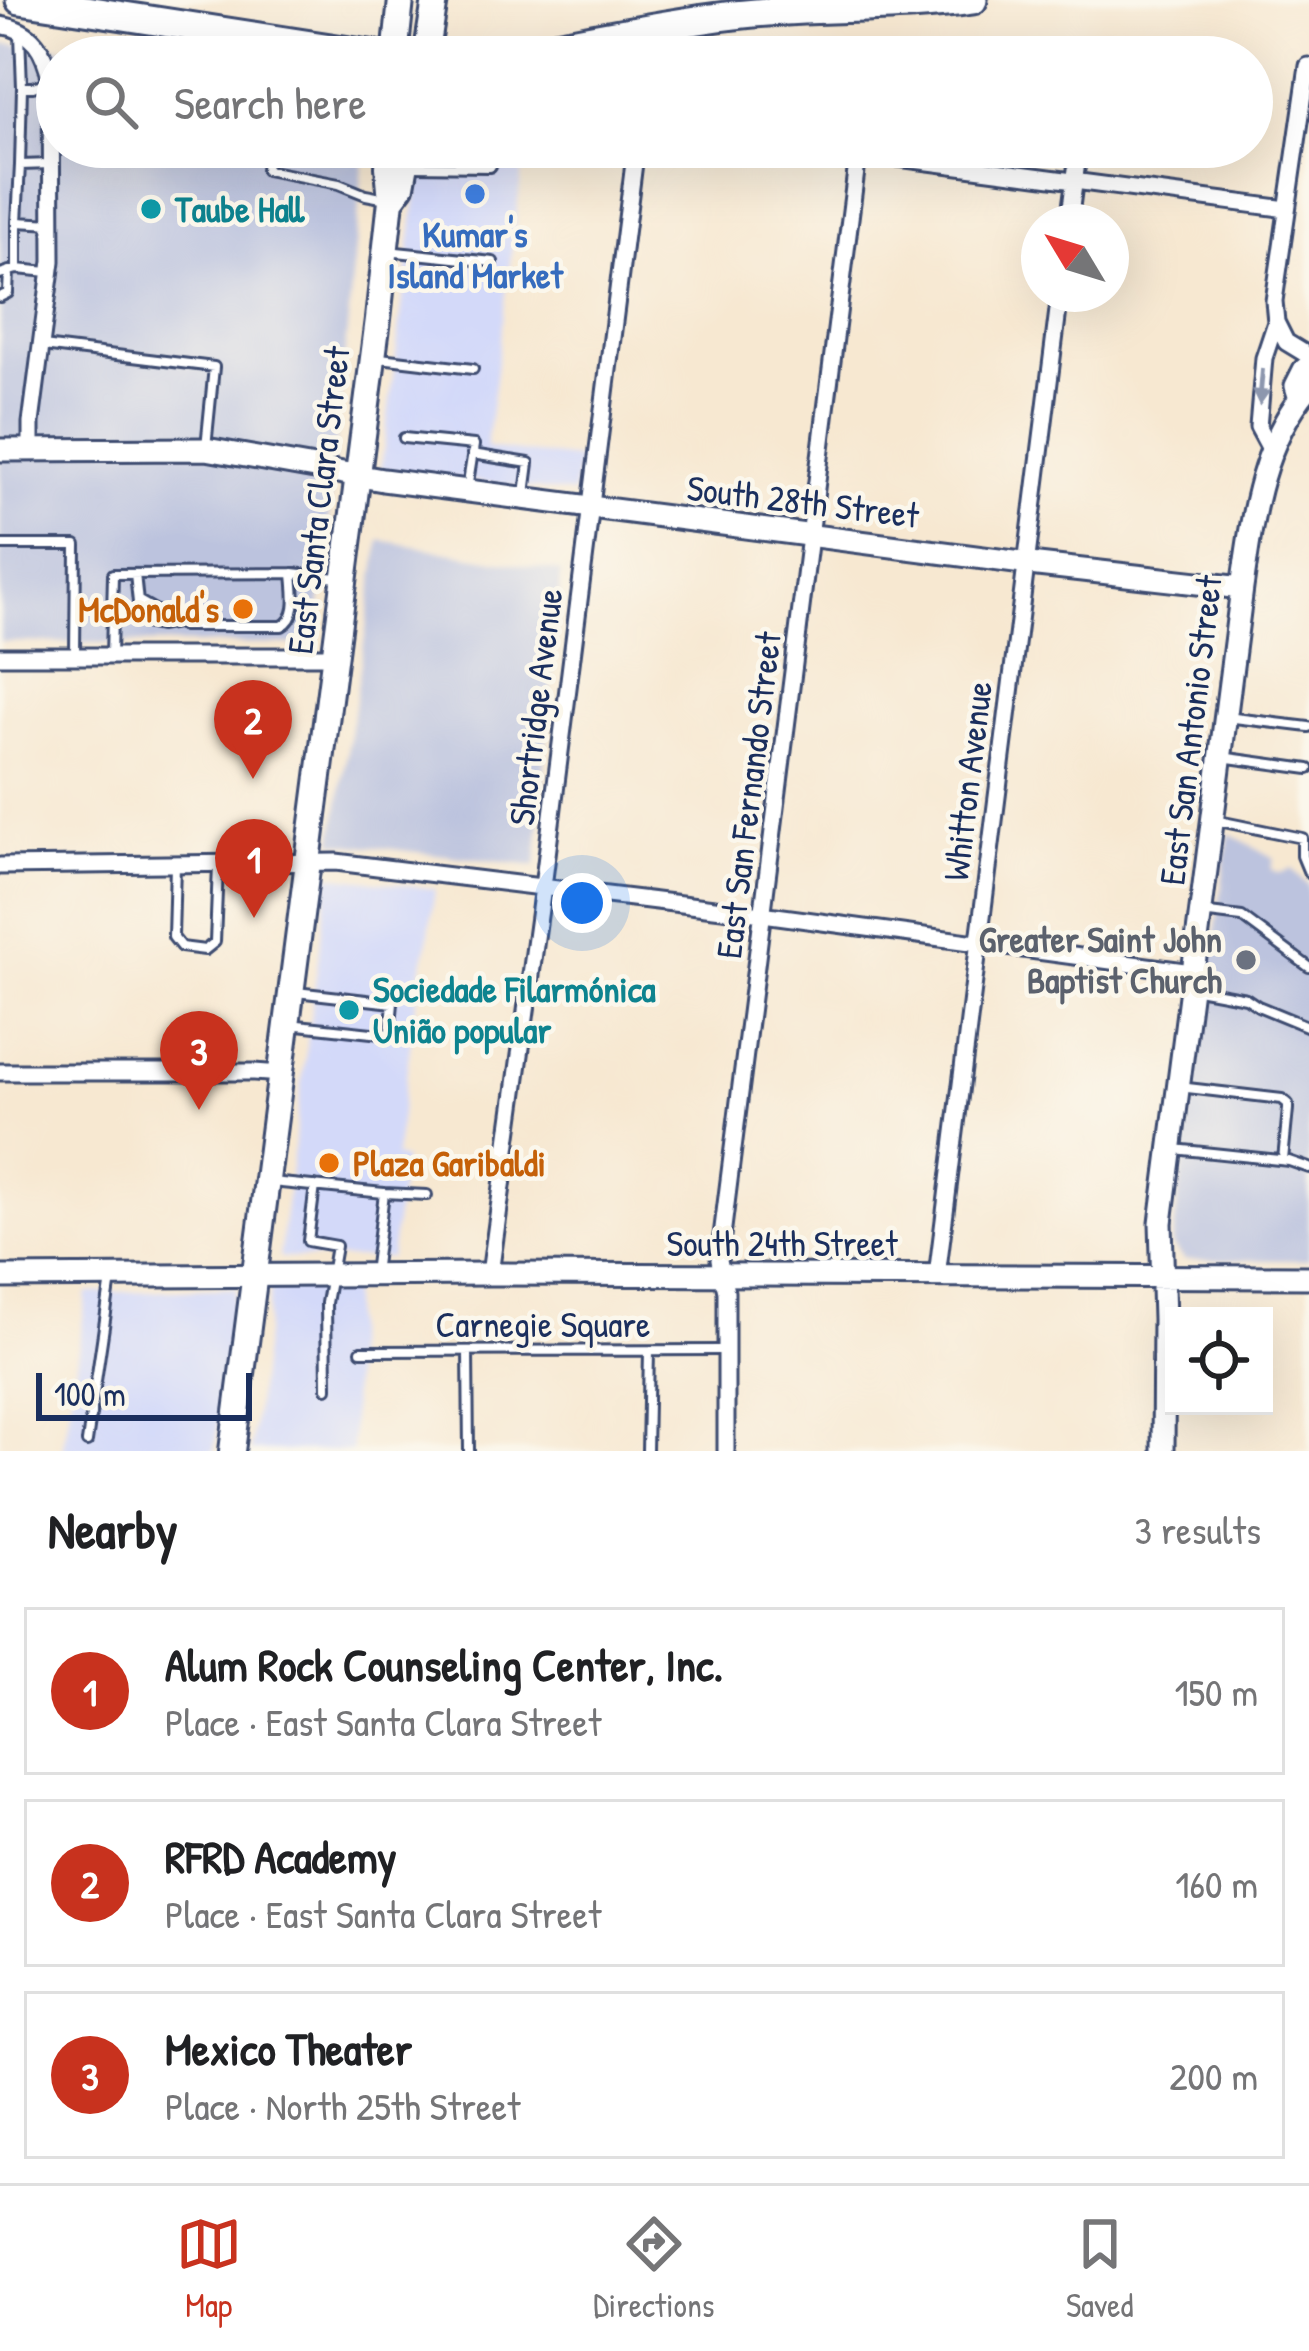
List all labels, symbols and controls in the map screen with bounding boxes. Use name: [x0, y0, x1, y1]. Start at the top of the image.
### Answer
search box: [36, 36, 1273, 168]
icon: search: [78, 69, 144, 135]
text: Search here: [174, 72, 366, 133]
marker: Kumar's Island Market: [462, 181, 488, 207]
place label: Taube Hall: [174, 184, 306, 233]
marker: Taube Hall: [138, 196, 164, 222]
north arrow: [1021, 204, 1129, 312]
place label: Kumar's Island Market: [387, 209, 564, 299]
street label: East Santa Clara Street: [274, 343, 361, 657]
one-way arrow: [1252, 369, 1271, 406]
street label: South 28th Street: [684, 462, 922, 539]
street label: East San Antonio Street: [1146, 572, 1233, 887]
place label: McDonald's: [78, 584, 219, 633]
street label: Shortridge Avenue: [496, 586, 573, 828]
marker: McDonald's: [230, 596, 256, 622]
street label: East San Fernando Street: [703, 628, 792, 961]
street label: Whitton Avenue: [930, 678, 1003, 883]
pin: 2: [214, 680, 292, 779]
pin: 1: [215, 819, 293, 918]
your location: [552, 873, 612, 933]
place label: Greater Saint John Baptist Church: [979, 914, 1222, 1005]
marker: Greater Saint John Baptist Church: [1233, 947, 1259, 973]
place label: Sociedade Filarmónica União popular: [373, 964, 656, 1055]
marker: Sociedade Filarmónica União popular: [336, 997, 362, 1023]
pin: 3: [160, 1011, 238, 1110]
place label: Plaza Garibaldi: [353, 1138, 546, 1187]
marker: Plaza Garibaldi: [316, 1150, 342, 1176]
street label: South 24th Street: [666, 1218, 898, 1267]
street label: Carnegie Square: [436, 1299, 650, 1348]
map controls: [1165, 1307, 1273, 1415]
button: locate: [1165, 1307, 1273, 1415]
scale bar: [36, 1367, 252, 1420]
text: 100 m: [54, 1372, 126, 1416]
text: Nearby: [48, 1495, 178, 1564]
text: 3 results: [1135, 1503, 1261, 1556]
text: Alum Rock Counseling Center, Inc.: [165, 1634, 723, 1695]
text: 1: [83, 1665, 97, 1718]
text: 150 m: [1174, 1665, 1258, 1718]
text: Place · East Santa Clara Street: [165, 1695, 601, 1748]
text: RFRD Academy: [165, 1826, 397, 1887]
text: 2: [81, 1857, 99, 1910]
text: 160 m: [1175, 1857, 1258, 1910]
text: Place · East Santa Clara Street: [165, 1887, 601, 1940]
text: Mexico Theater: [165, 2018, 412, 2079]
text: 3: [81, 2049, 99, 2102]
text: 200 m: [1169, 2049, 1258, 2102]
text: Place · North 25th Street: [165, 2079, 520, 2132]
tab: Map: [176, 2211, 242, 2327]
tab: Directions: [593, 2211, 715, 2327]
tab: Saved: [1066, 2211, 1133, 2327]

